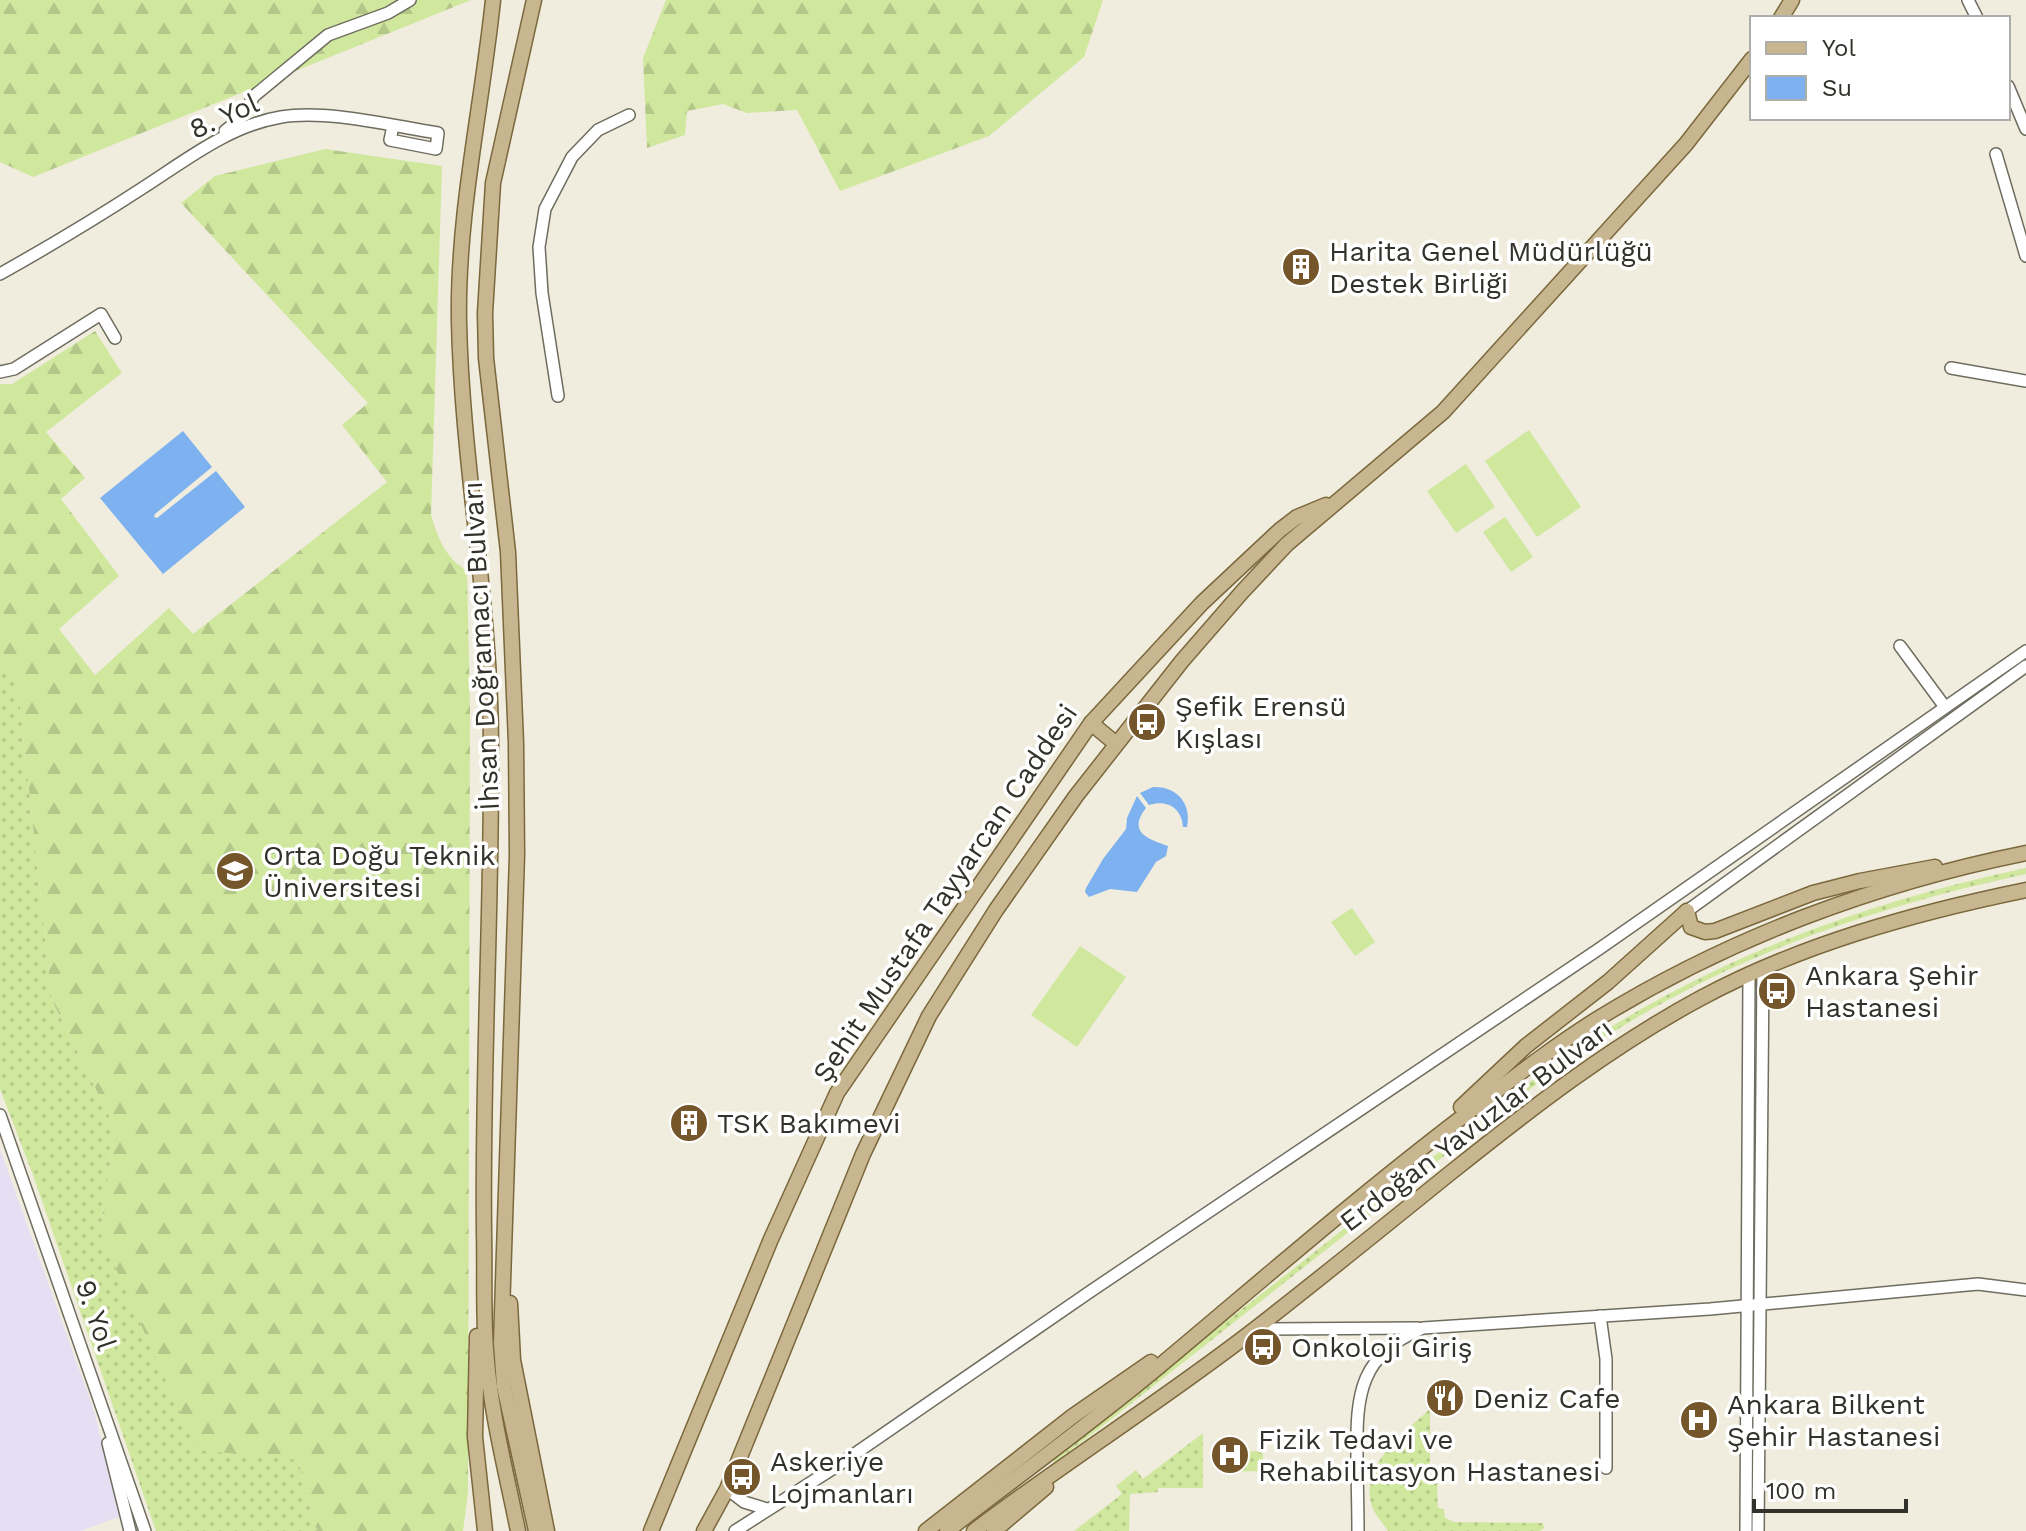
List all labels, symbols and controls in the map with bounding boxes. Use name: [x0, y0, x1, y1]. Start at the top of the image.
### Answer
legend: [1750, 16, 2010, 120]
text: Yol: [1822, 34, 1856, 62]
text: Su: [1822, 74, 1852, 102]
street label: 8. Yol: [184, 86, 264, 146]
place label: Harita Genel Müdürlüğü Destek Birliği: [1329, 235, 1653, 300]
building icon: Harita Genel Müdürlüğü Destek Birliği: [1280, 246, 1322, 288]
street label: İhsan Doğramacı Bulvarı: [456, 481, 506, 811]
place label: Şefik Erensü Kışlası: [1175, 690, 1347, 755]
street label: Şehit Mustafa Tayyarcan Caddesi: [806, 698, 1084, 1088]
bus stop icon: Şefik Erensü Kışlası: [1126, 701, 1168, 743]
place label: Orta Doğu Teknik Üniversitesi: [263, 839, 495, 904]
school or university icon: Orta Doğu Teknik Üniversitesi: [214, 850, 256, 892]
place label: Ankara Şehir Hastanesi: [1805, 959, 1978, 1024]
bus stop icon: Ankara Şehir Hastanesi: [1756, 970, 1798, 1012]
street label: Erdoğan Yavuzlar Bulvarı: [1333, 1012, 1619, 1238]
building icon: TSK Bakımevi: [668, 1102, 710, 1144]
place label: TSK Bakımevi: [717, 1107, 901, 1140]
street label: 9. Yol: [69, 1276, 123, 1355]
bus stop icon: Onkoloji Giriş: [1242, 1326, 1284, 1368]
place label: Onkoloji Giriş: [1291, 1331, 1472, 1364]
restaurant icon: Deniz Cafe: [1424, 1377, 1466, 1419]
place label: Deniz Cafe: [1473, 1382, 1620, 1415]
place label: Ankara Bilkent Şehir Hastanesi: [1727, 1388, 1940, 1453]
hospital icon: Ankara Bilkent Şehir Hastanesi: [1678, 1399, 1720, 1441]
place label: Fizik Tedavi ve Rehabilitasyon Hastanesi: [1258, 1423, 1600, 1488]
hospital icon: Fizik Tedavi ve Rehabilitasyon Hastanesi: [1209, 1434, 1251, 1476]
place label: Askeriye Lojmanları: [770, 1445, 914, 1510]
bus stop icon: Askeriye Lojmanları: [721, 1456, 763, 1498]
scale bar: [1754, 1463, 1906, 1513]
text: 100 m: [1766, 1477, 1836, 1505]

